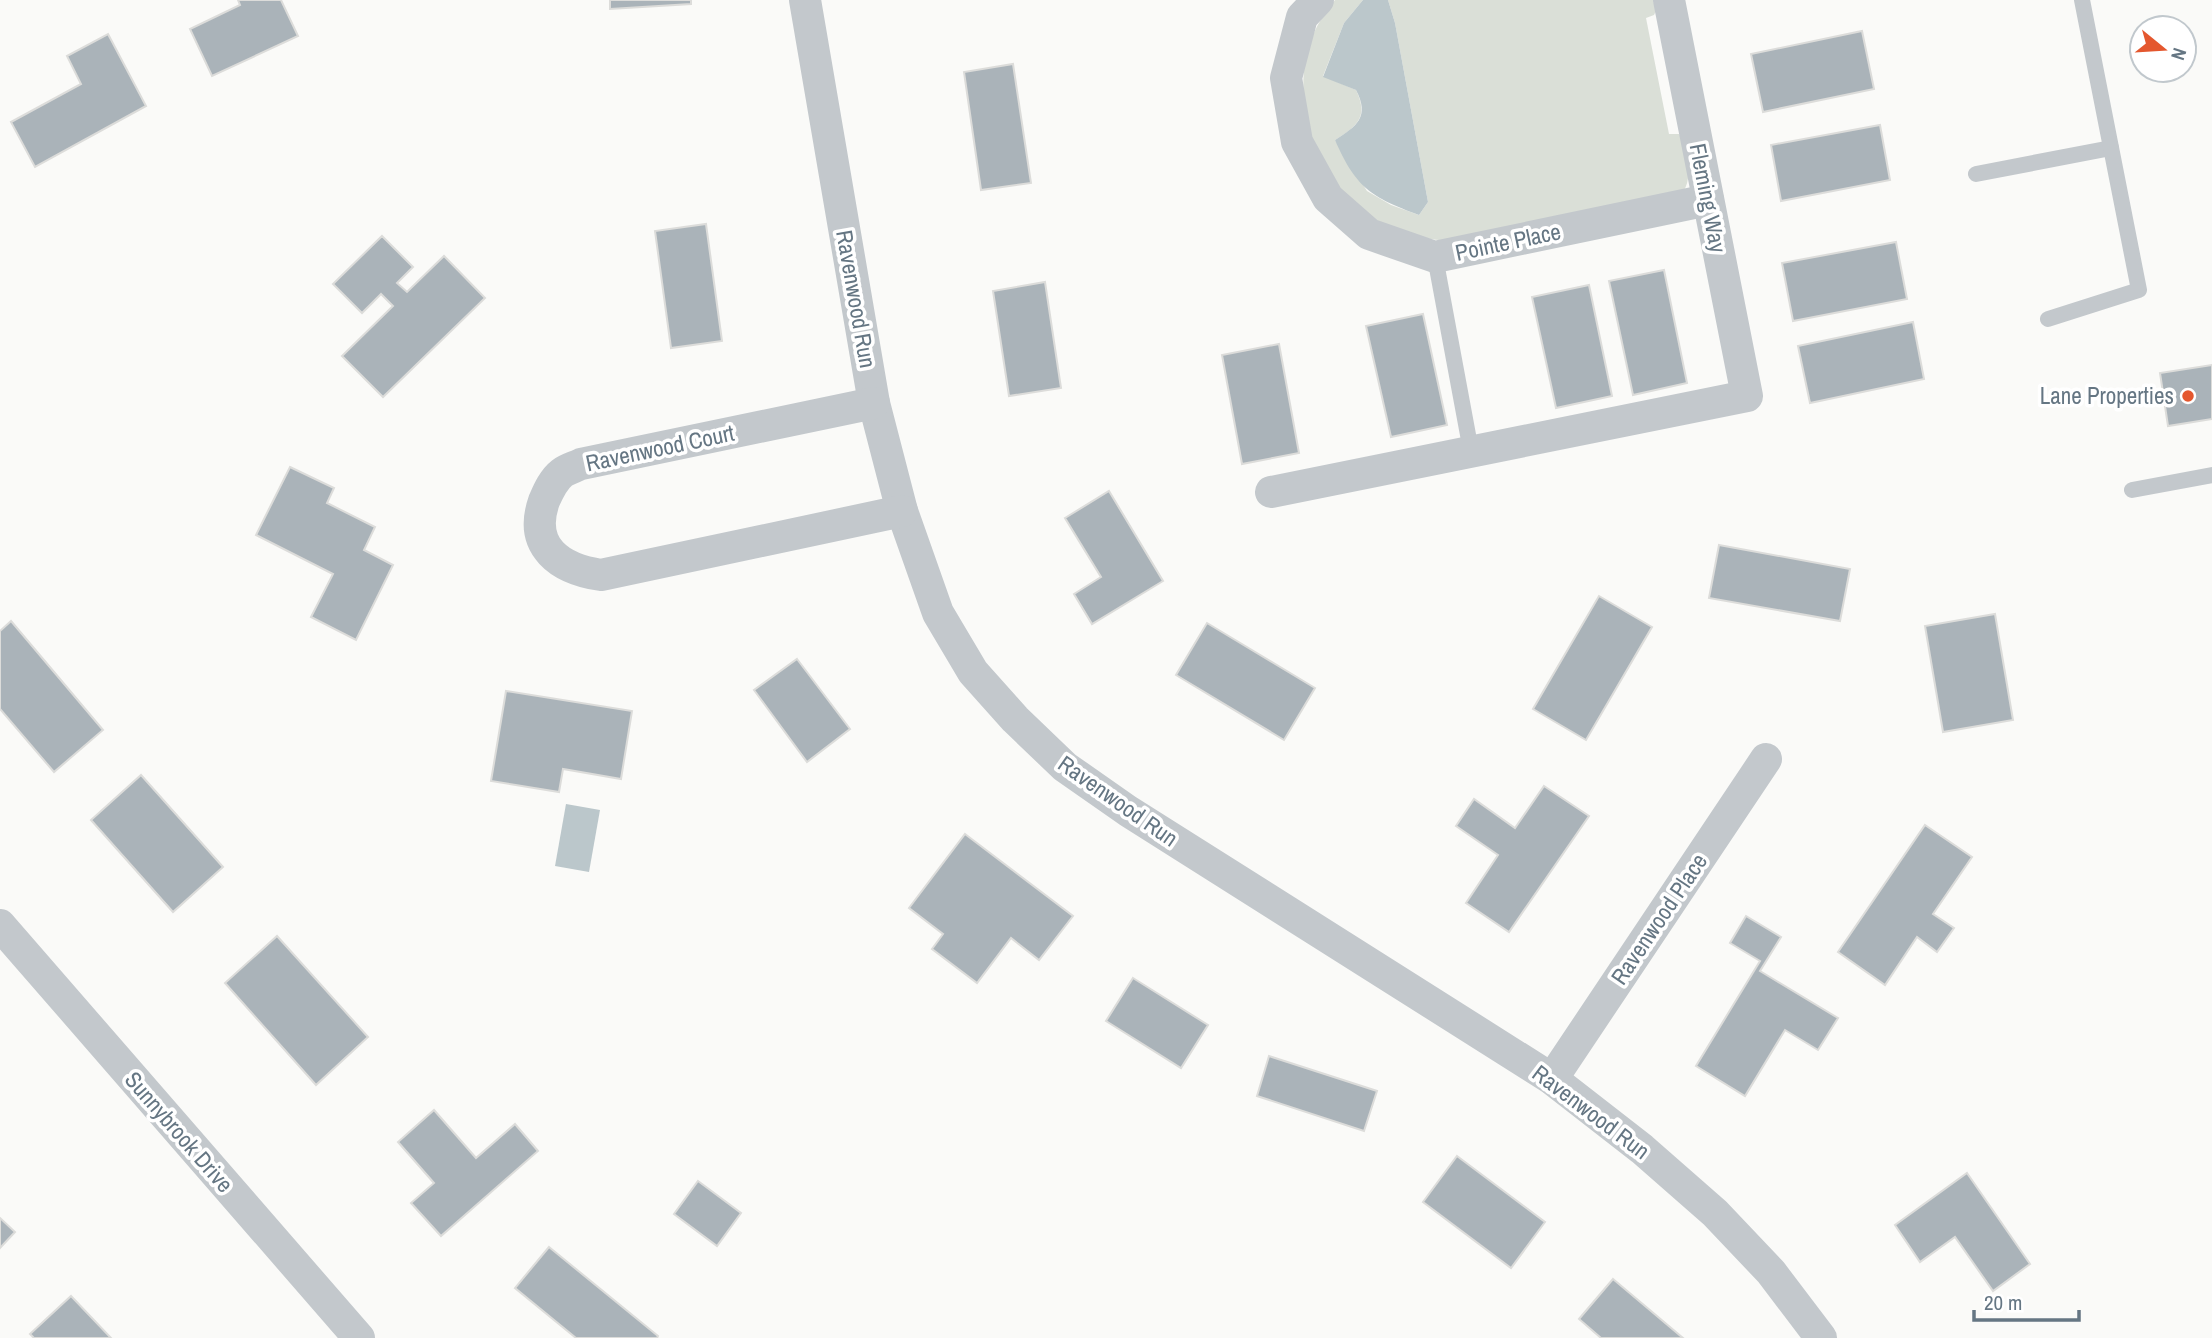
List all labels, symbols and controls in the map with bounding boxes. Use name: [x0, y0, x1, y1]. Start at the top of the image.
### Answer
north arrow: [2128, 14, 2198, 84]
text: N: [2165, 45, 2193, 64]
street label: Fleming Way: [1683, 141, 1734, 256]
street label: Pointe Place: [1452, 215, 1563, 268]
street label: Ravenwood Run: [829, 228, 884, 370]
place label: Lane Properties: [2040, 380, 2174, 411]
marker: Lane Properties: [2180, 388, 2196, 404]
street label: Ravenwood Court: [583, 417, 737, 478]
street label: Ravenwood Run: [1052, 748, 1184, 853]
street label: Ravenwood Place: [1603, 847, 1714, 990]
street label: Ravenwood Run: [1526, 1057, 1656, 1166]
street label: Sunnybrook Drive: [118, 1065, 241, 1199]
scale bar: [1974, 1278, 2079, 1322]
text: 20 m: [1984, 1288, 2022, 1317]

